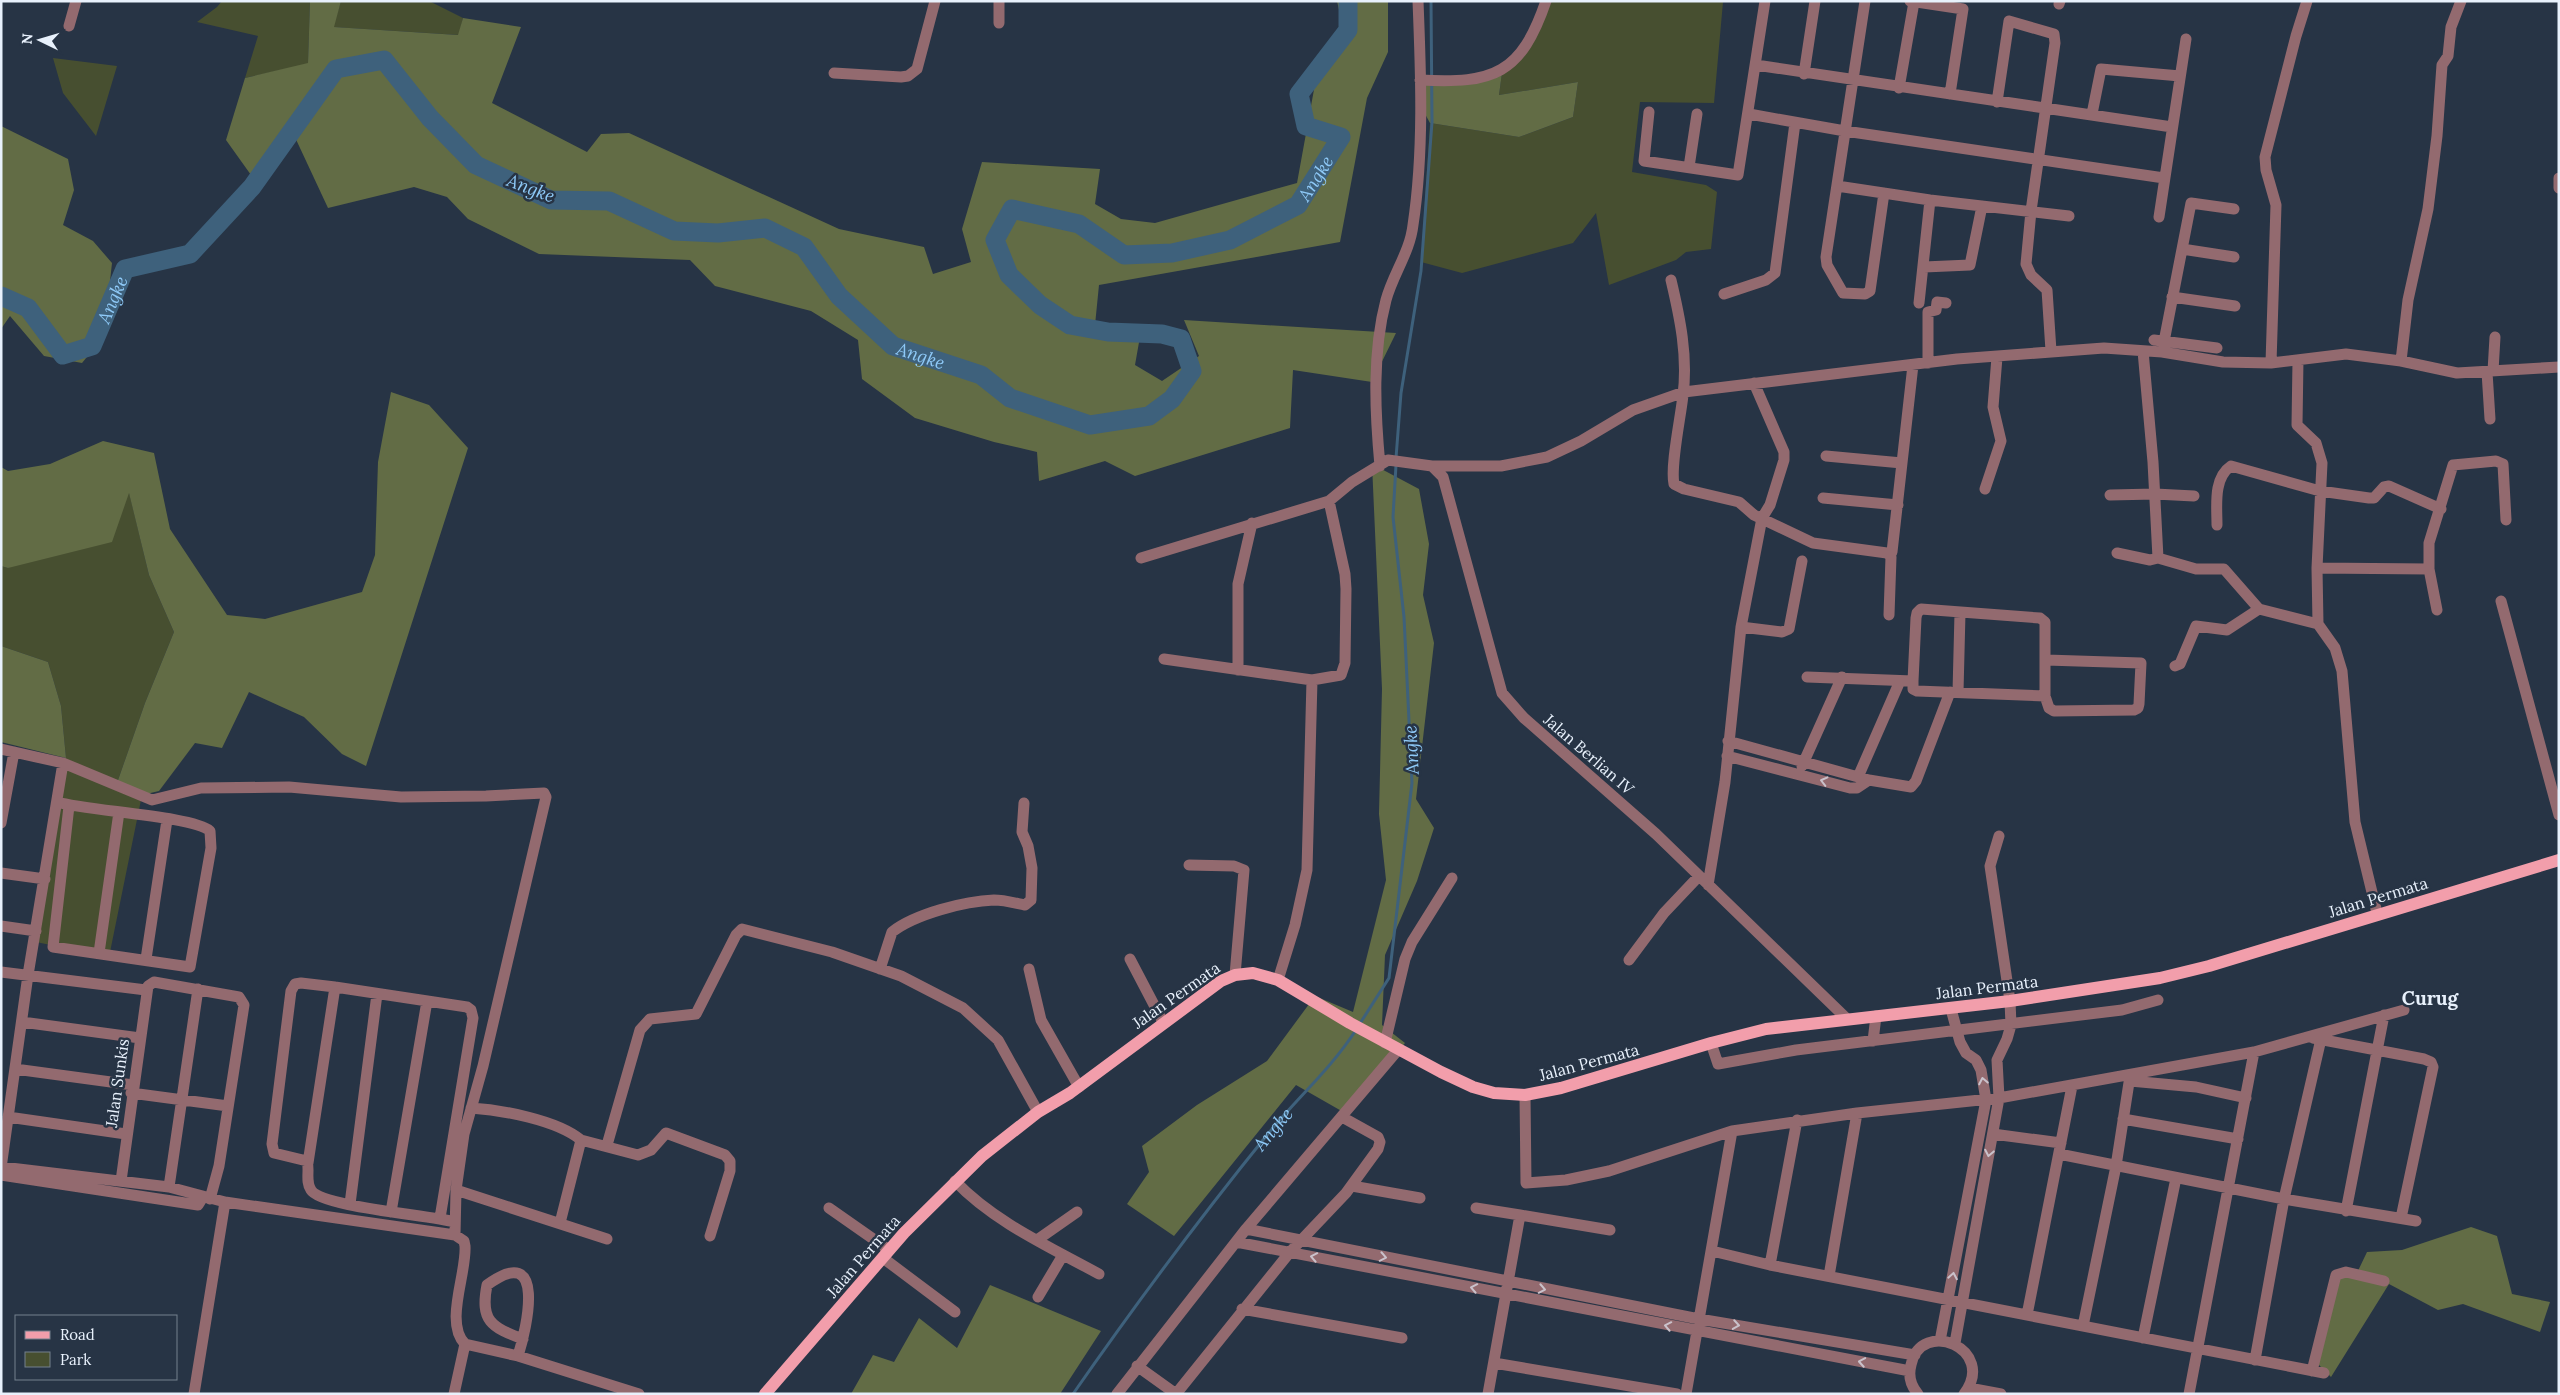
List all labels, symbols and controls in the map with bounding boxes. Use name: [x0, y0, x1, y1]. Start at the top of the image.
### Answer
north arrow: [15, 15, 65, 65]
text: N: [18, 33, 37, 45]
water label: Angke: [1292, 151, 1338, 206]
water label: Angke: [503, 168, 558, 208]
water label: Angke: [91, 272, 132, 328]
water label: Angke: [893, 336, 948, 374]
street label: Jalan Berlian IV: [1539, 709, 1639, 799]
water label: Angke: [1398, 725, 1424, 776]
one-way arrow: [1819, 776, 1828, 787]
street label: Jalan Permata: [2325, 872, 2430, 922]
street label: Jalan Permata: [1127, 957, 1224, 1033]
street label: Jalan Permata: [1934, 971, 2039, 1003]
district label: Curug: [2402, 986, 2460, 1010]
street label: Jalan Sunkis: [101, 1037, 133, 1130]
street label: Jalan Permata: [1536, 1039, 1641, 1085]
one-way arrow: [1979, 1077, 1989, 1086]
water label: Angke: [1247, 1102, 1297, 1156]
one-way arrow: [1985, 1149, 1995, 1158]
street label: Jalan Permata: [821, 1211, 904, 1302]
one-way arrow: [1310, 1252, 1319, 1263]
one-way arrow: [1378, 1252, 1387, 1262]
one-way arrow: [1947, 1271, 1957, 1280]
one-way arrow: [1469, 1283, 1478, 1294]
one-way arrow: [1538, 1283, 1547, 1293]
legend: [15, 1315, 178, 1380]
one-way arrow: [1732, 1320, 1741, 1330]
one-way arrow: [1663, 1322, 1672, 1332]
text: Road: [60, 1325, 95, 1344]
text: Park: [60, 1350, 91, 1369]
one-way arrow: [1857, 1358, 1866, 1368]

